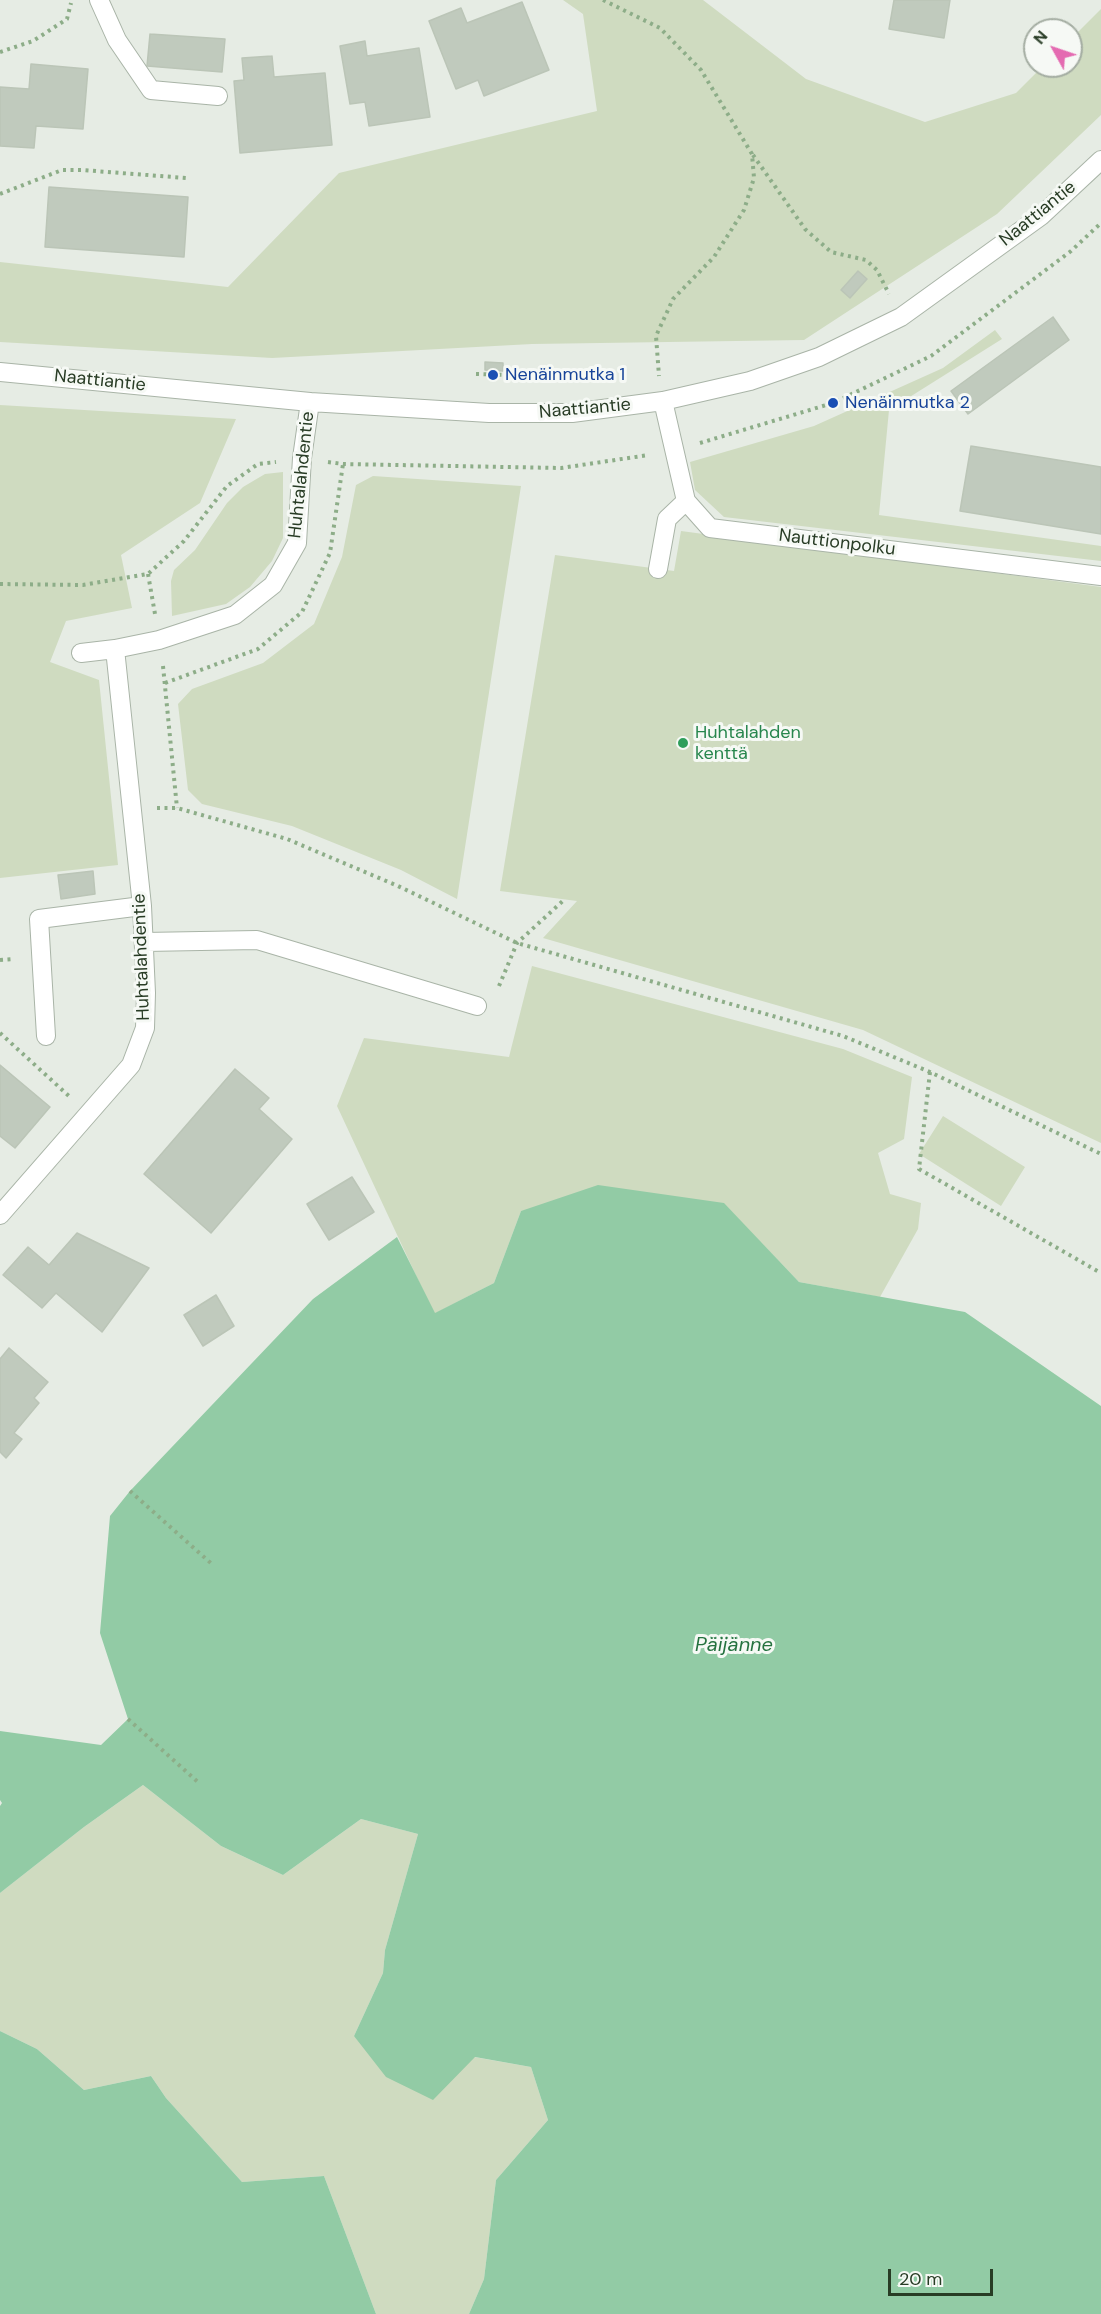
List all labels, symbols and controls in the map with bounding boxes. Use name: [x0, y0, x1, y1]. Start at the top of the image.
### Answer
north arrow: [1023, 18, 1083, 78]
text: N: [1029, 26, 1052, 49]
street label: Naattiantie: [995, 177, 1081, 251]
place label: Nenäinmutka 1: [505, 364, 625, 386]
street label: Naattiantie: [53, 365, 147, 397]
marker: Nenäinmutka 1: [486, 368, 500, 382]
place label: Nenäinmutka 2: [845, 392, 970, 414]
street label: Naattiantie: [538, 394, 632, 424]
marker: Nenäinmutka 2: [826, 396, 840, 410]
street label: Huhtalahdentie: [285, 411, 319, 539]
street label: Nauttionpolku: [777, 525, 897, 561]
place label: Huhtalahden kenttä: [695, 722, 801, 764]
marker: Huhtalahden kenttä: [676, 736, 690, 750]
street label: Huhtalahdentie: [129, 893, 155, 1021]
water label: Päijänne: [695, 1634, 773, 1658]
scale bar: [891, 2257, 996, 2295]
text: 20 m: [899, 2267, 942, 2291]

